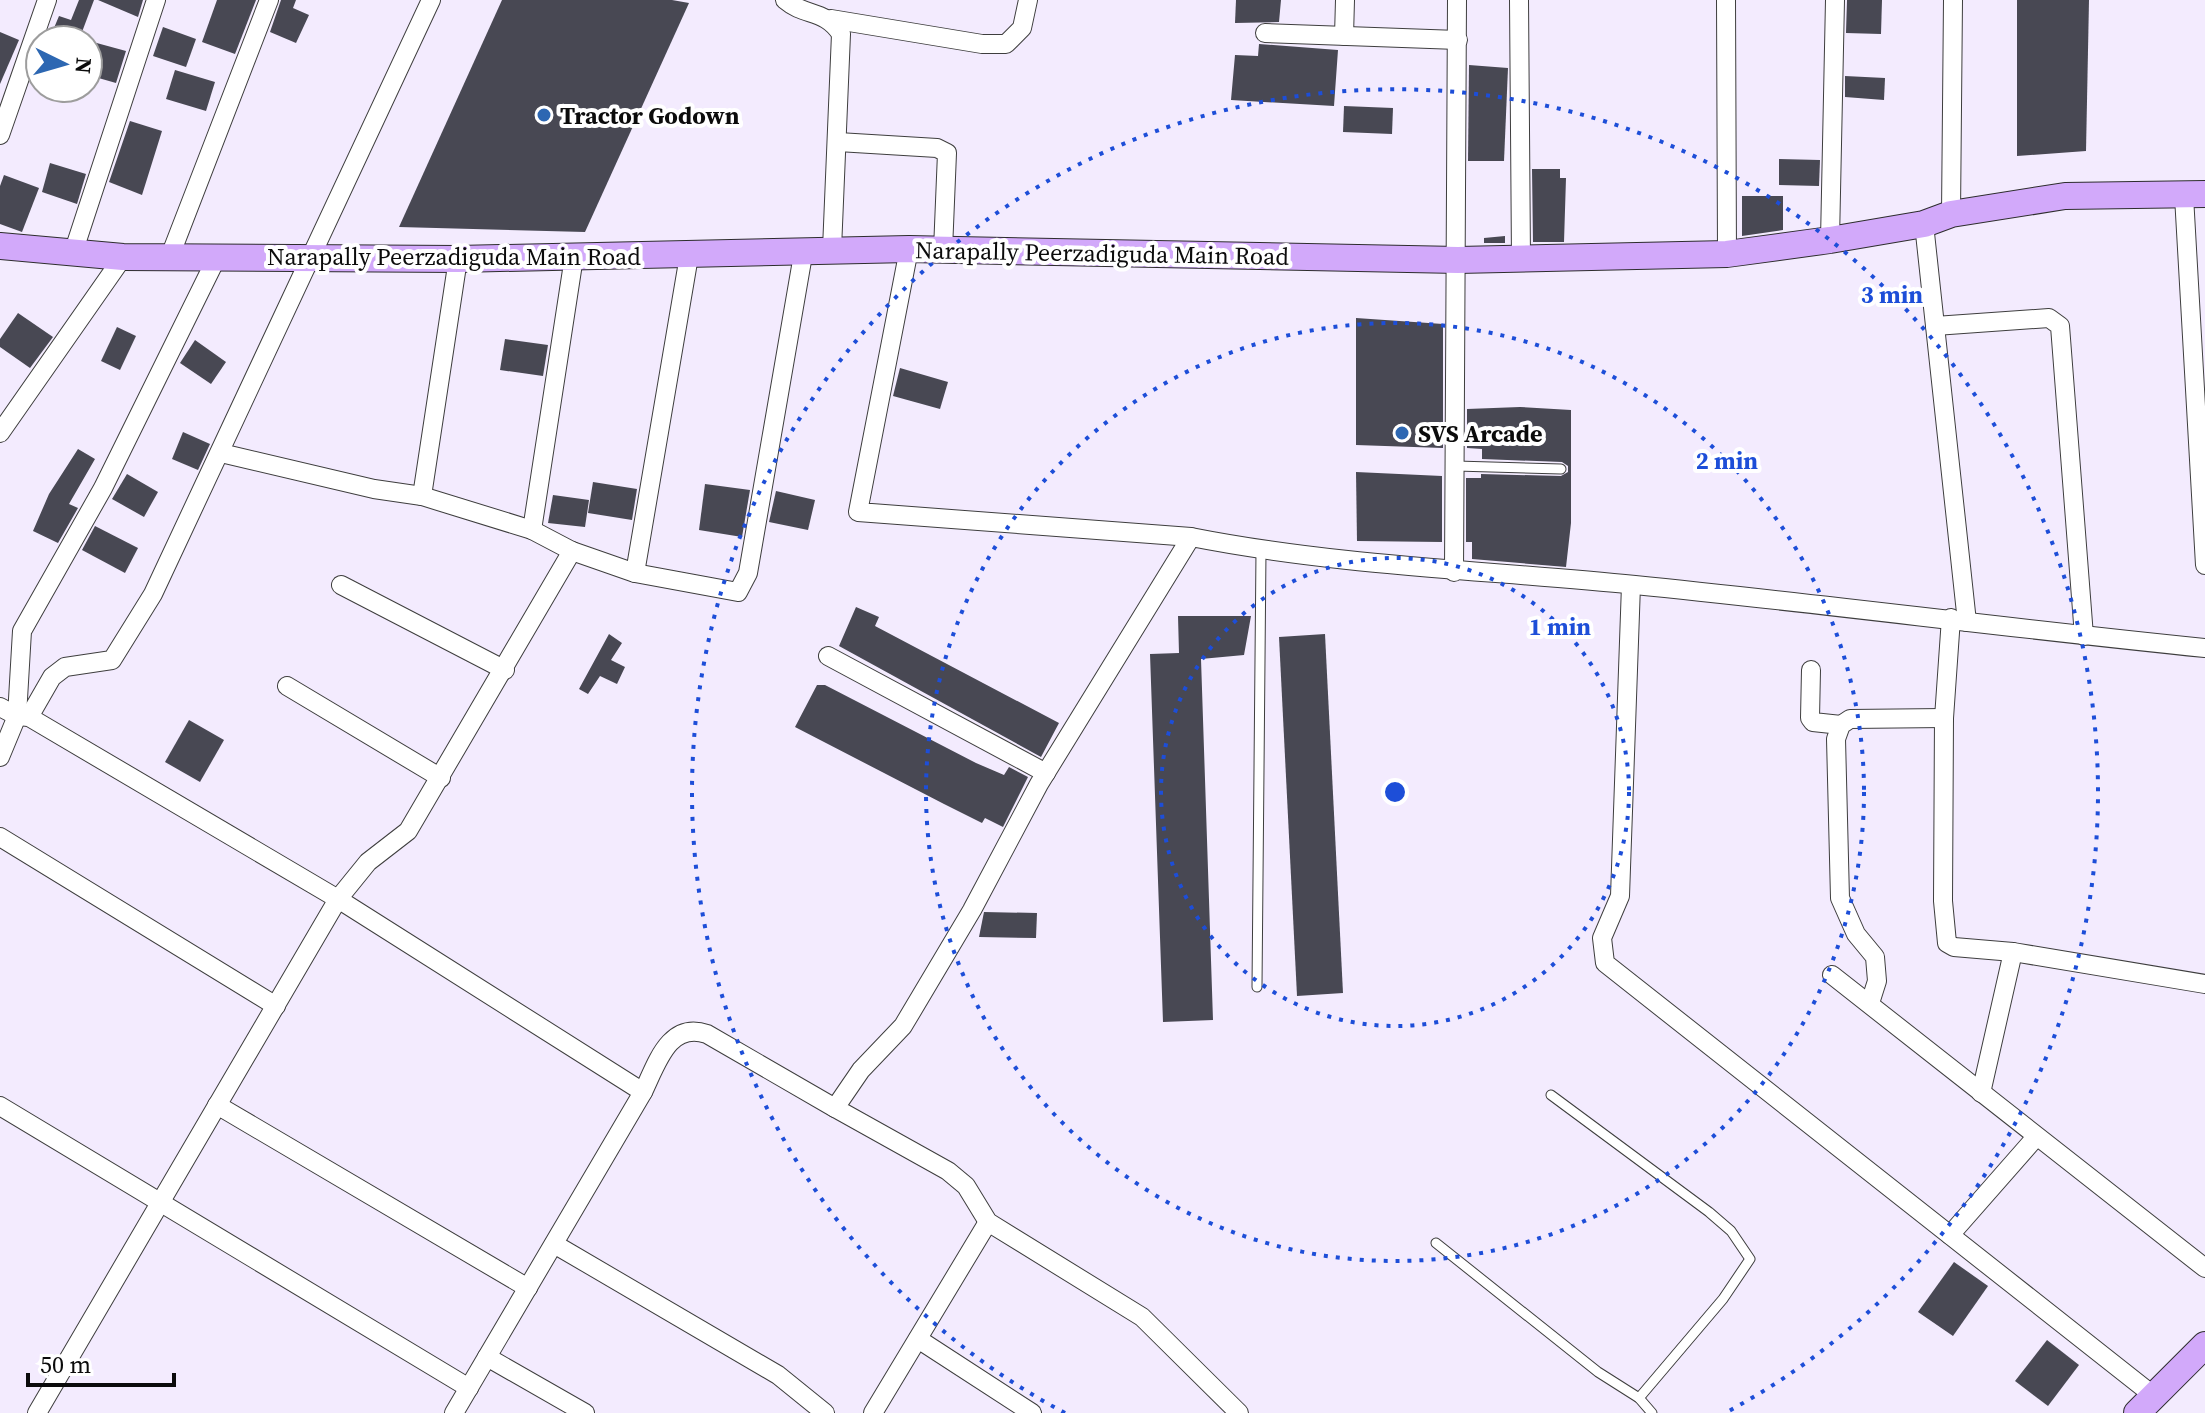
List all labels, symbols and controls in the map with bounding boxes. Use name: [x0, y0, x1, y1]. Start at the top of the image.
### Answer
north arrow: [24, 24, 104, 104]
text: N: [68, 56, 100, 75]
place label: Tractor Godown: [560, 99, 740, 132]
marker: Tractor Godown: [535, 106, 553, 124]
street label: Narapally Peerzadiguda Main Road: [915, 233, 1290, 273]
street label: Narapally Peerzadiguda Main Road: [267, 240, 641, 273]
text: 3 min: [1861, 278, 1923, 311]
place label: SVS Arcade: [1418, 417, 1543, 450]
marker: SVS Arcade: [1393, 424, 1411, 442]
text: 2 min: [1696, 444, 1758, 477]
text: 1 min: [1529, 610, 1591, 643]
centre of rings: [1381, 778, 1409, 806]
scale bar: [28, 1337, 174, 1387]
text: 50 m: [40, 1348, 91, 1381]

